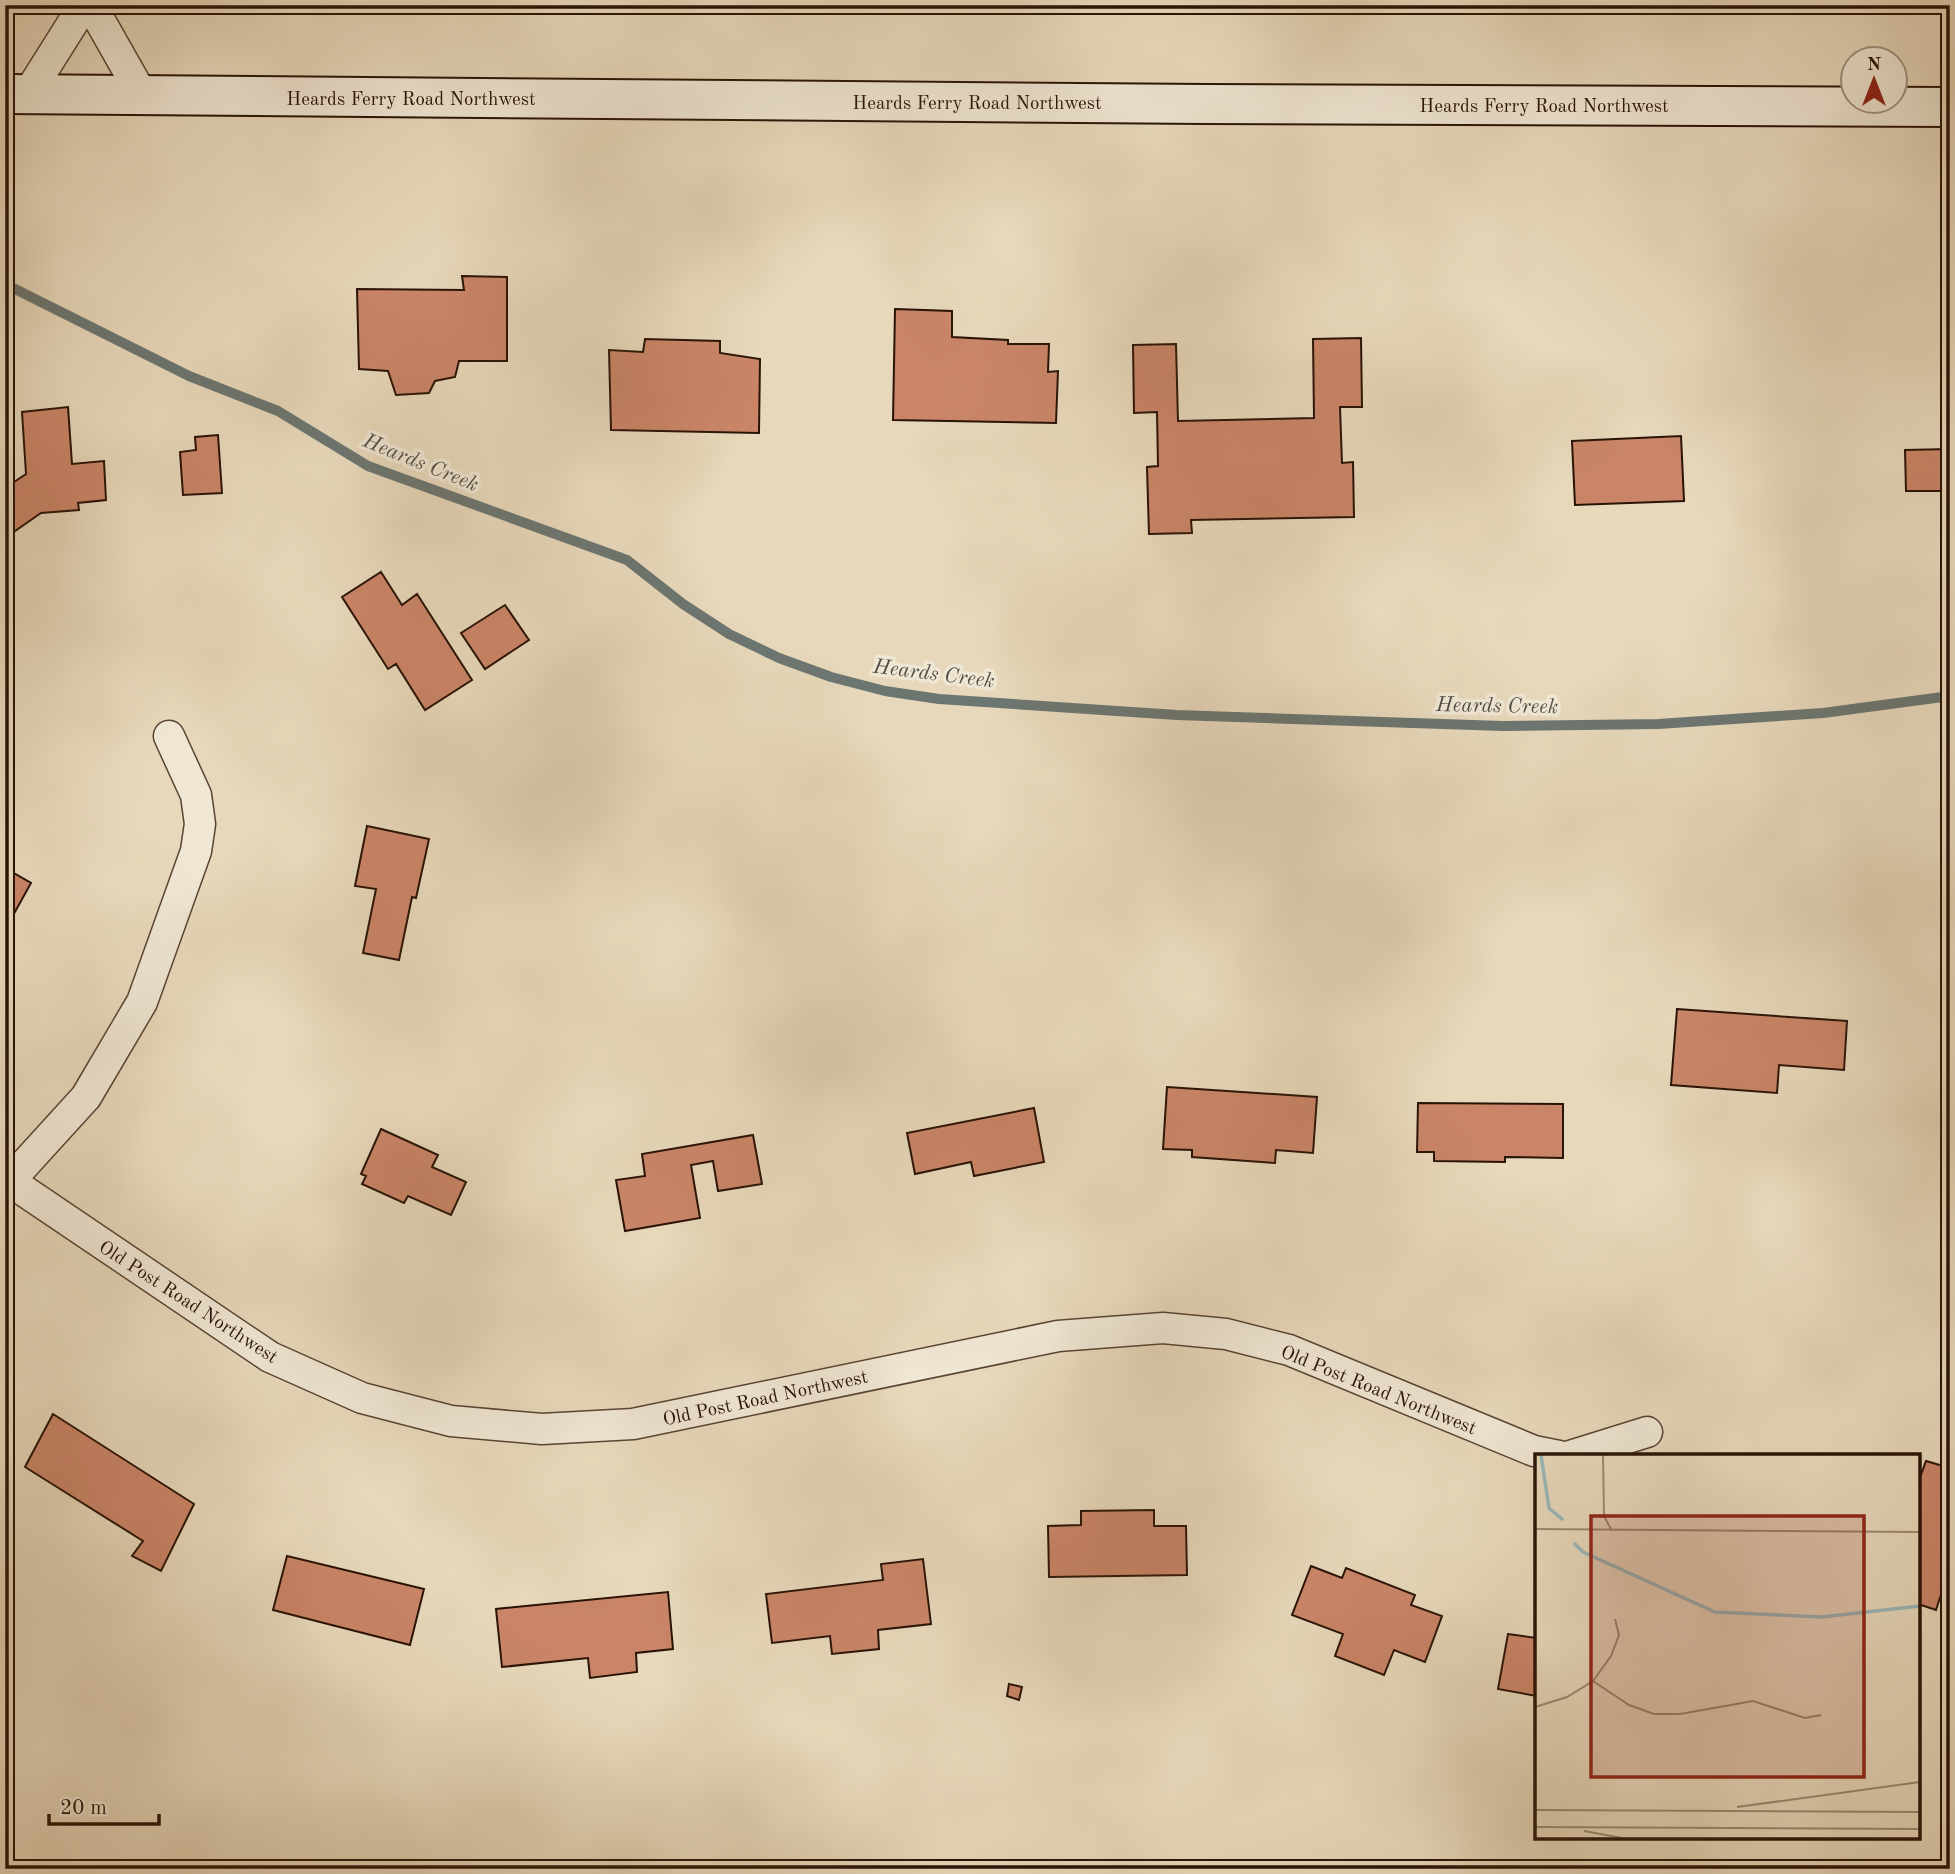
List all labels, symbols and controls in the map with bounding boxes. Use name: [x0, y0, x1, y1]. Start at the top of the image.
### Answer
north arrow: [1840, 46, 1910, 116]
text: N: [1867, 56, 1882, 75]
street label: Heards Ferry Road Northwest: [286, 91, 536, 110]
street label: Heards Ferry Road Northwest: [852, 95, 1102, 114]
street label: Heards Ferry Road Northwest: [1419, 98, 1669, 117]
water label: Heards Creek: [359, 430, 481, 496]
water label: Heards Creek: [871, 657, 996, 692]
water label: Heards Creek: [1435, 695, 1558, 718]
street label: Old Post Road Northwest: [95, 1238, 281, 1368]
street label: Old Post Road Northwest: [1278, 1343, 1479, 1439]
street label: Old Post Road Northwest: [661, 1368, 870, 1430]
inset map: [1535, 1454, 1920, 1839]
scale bar: [49, 1783, 159, 1827]
text: 20 m: [60, 1798, 107, 1819]

